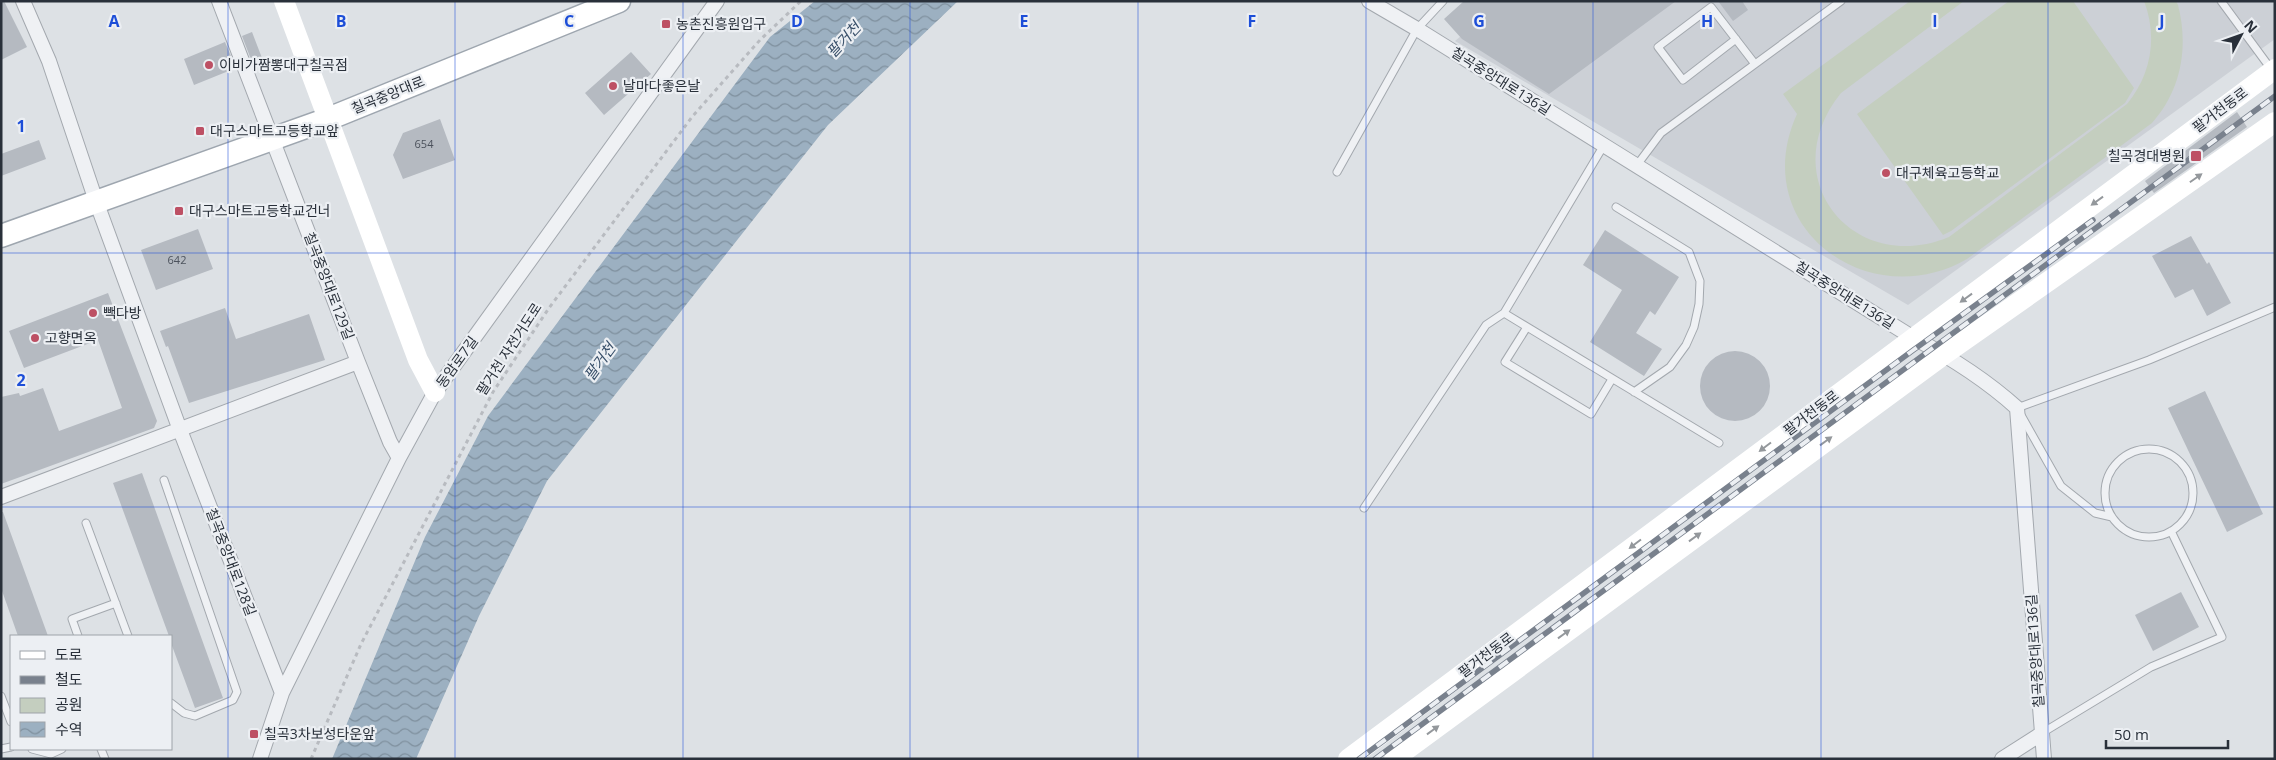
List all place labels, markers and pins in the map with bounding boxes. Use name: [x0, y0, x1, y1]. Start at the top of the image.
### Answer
place label: 농촌진흥원입구: [676, 14, 766, 33]
marker: 농촌진흥원입구: [660, 18, 672, 30]
place label: 이비가짬뽕대구칠곡점: [219, 55, 348, 74]
marker: 이비가짬뽕대구칠곡점: [203, 59, 215, 71]
place label: 날마다좋은날: [623, 76, 700, 95]
marker: 날마다좋은날: [607, 80, 619, 92]
place label: 대구스마트고등학교앞: [210, 121, 339, 140]
marker: 대구스마트고등학교앞: [194, 125, 206, 137]
place label: 칠곡경대병원: [2108, 146, 2185, 165]
marker: 칠곡경대병원: [2189, 149, 2203, 163]
place label: 대구체육고등학교: [1896, 163, 1999, 182]
marker: 대구체육고등학교: [1880, 167, 1892, 179]
place label: 대구스마트고등학교건너: [189, 201, 331, 220]
marker: 대구스마트고등학교건너: [173, 205, 185, 217]
place label: 빽다방: [103, 303, 142, 322]
marker: 빽다방: [87, 307, 99, 319]
place label: 고향면옥: [45, 328, 97, 347]
marker: 고향면옥: [29, 332, 41, 344]
place label: 칠곡3차보성타운앞: [264, 724, 375, 743]
marker: 칠곡3차보성타운앞: [248, 728, 260, 740]

